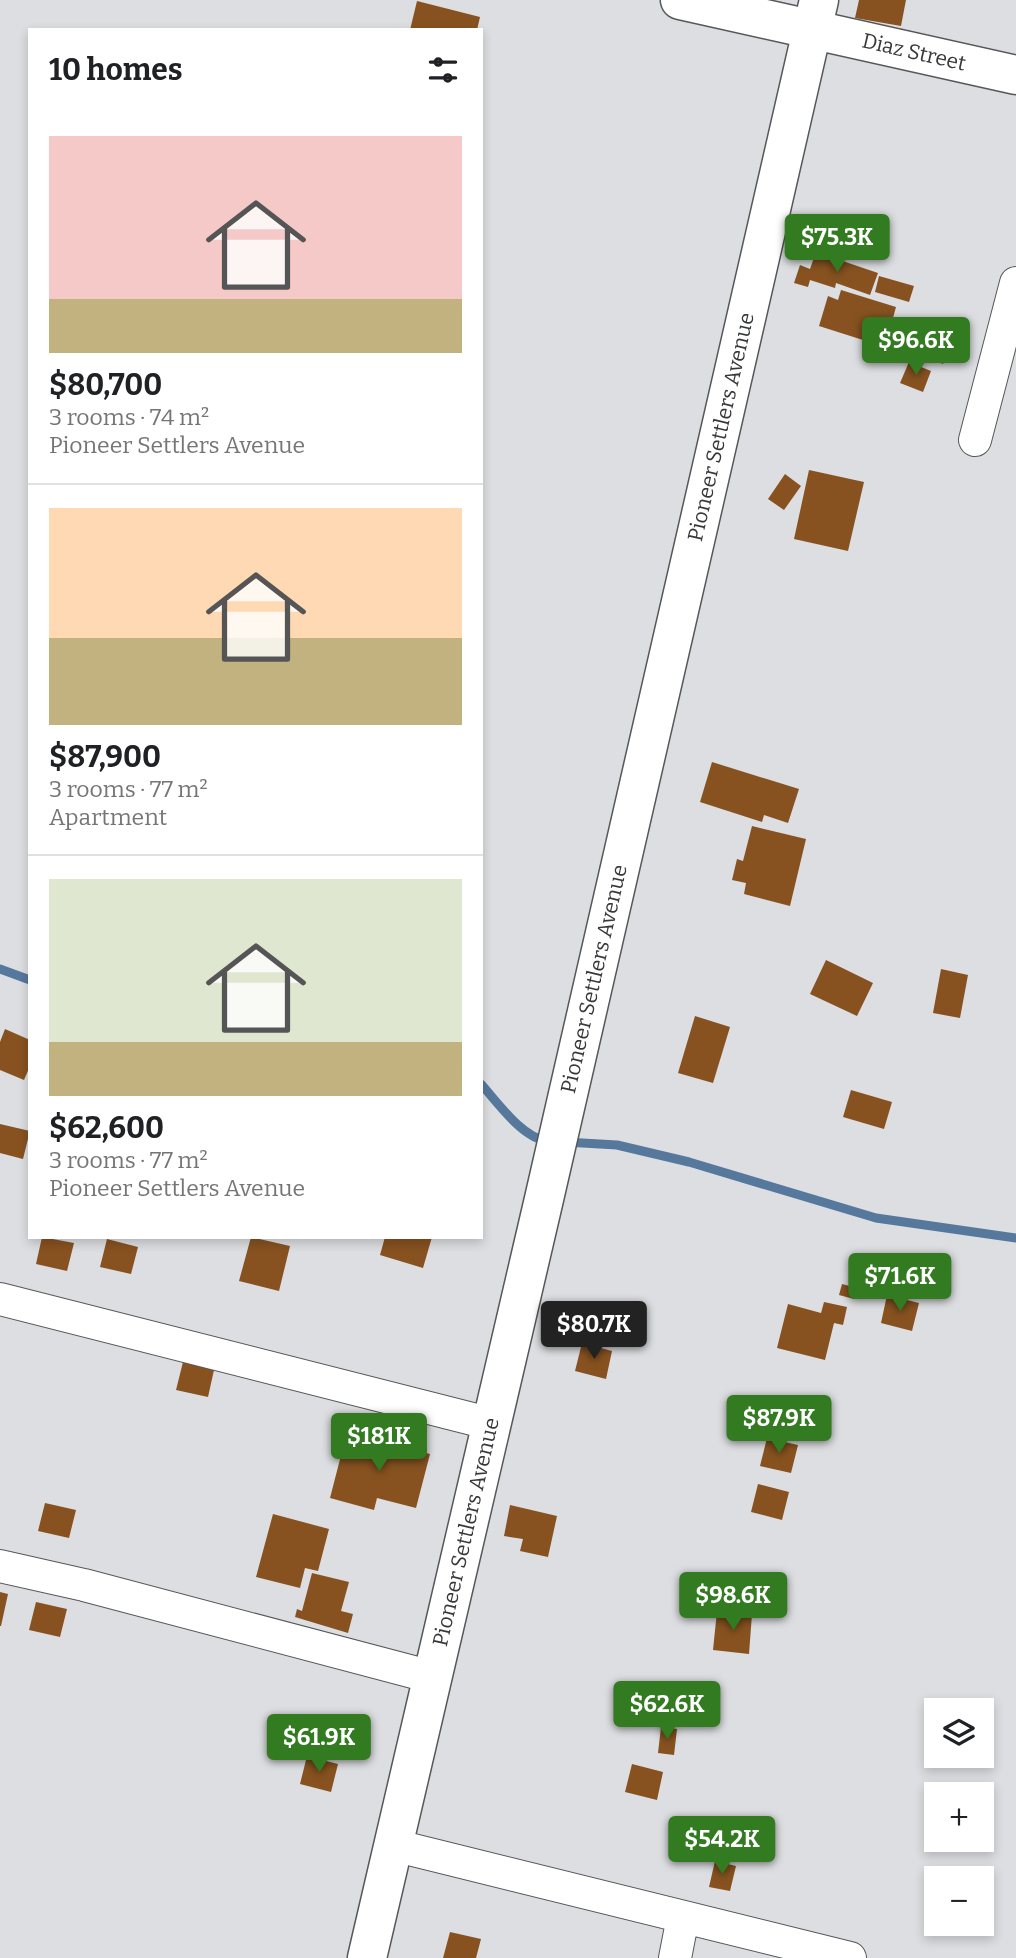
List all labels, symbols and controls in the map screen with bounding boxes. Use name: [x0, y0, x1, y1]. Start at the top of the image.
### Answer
street label: Diaz Street: [860, 27, 969, 77]
icon: filters: [424, 51, 462, 89]
text: 10 homes: [49, 52, 183, 88]
icon: home: [193, 182, 319, 308]
pin: $75.3K: [780, 215, 894, 274]
text: $75.3K: [801, 223, 873, 251]
street label: Pioneer Settlers Avenue: [682, 310, 760, 544]
pin: $96.6K: [859, 318, 973, 377]
text: $96.6K: [878, 326, 954, 354]
text: $80,700: [49, 367, 162, 403]
text: 3 rooms · 74 m²: [49, 403, 209, 431]
text: Pioneer Settlers Avenue: [49, 431, 305, 459]
icon: home: [193, 554, 319, 680]
text: $87,900: [49, 739, 161, 775]
text: 3 rooms · 77 m²: [49, 775, 208, 803]
text: Apartment: [49, 803, 167, 831]
street label: Pioneer Settlers Avenue: [555, 862, 633, 1096]
icon: home: [193, 925, 319, 1051]
text: $62,600: [49, 1110, 164, 1146]
text: 3 rooms · 77 m²: [49, 1146, 208, 1174]
text: Pioneer Settlers Avenue: [49, 1174, 305, 1202]
pin: $71.6K: [843, 1254, 957, 1313]
text: $71.6K: [864, 1262, 936, 1290]
pin: $80.7K: [537, 1302, 651, 1361]
text: $80.7K: [557, 1310, 631, 1338]
pin: $87.9K: [722, 1396, 836, 1455]
text: $87.9K: [743, 1404, 815, 1432]
pin: $181K: [330, 1414, 428, 1473]
street label: Pioneer Settlers Avenue: [427, 1415, 505, 1649]
text: $181K: [347, 1422, 411, 1450]
pin: $98.6K: [676, 1572, 790, 1632]
text: $98.6K: [695, 1581, 771, 1609]
pin: $62.6K: [610, 1682, 724, 1741]
text: $62.6K: [629, 1690, 705, 1718]
map controls: [924, 1698, 994, 1936]
button: layers: [924, 1698, 994, 1768]
pin: $61.9K: [262, 1714, 376, 1774]
text: $61.9K: [283, 1723, 355, 1751]
button: +: [924, 1782, 994, 1852]
pin: $54.2K: [665, 1816, 779, 1876]
text: $54.2K: [684, 1825, 760, 1853]
button: −: [924, 1866, 994, 1936]

